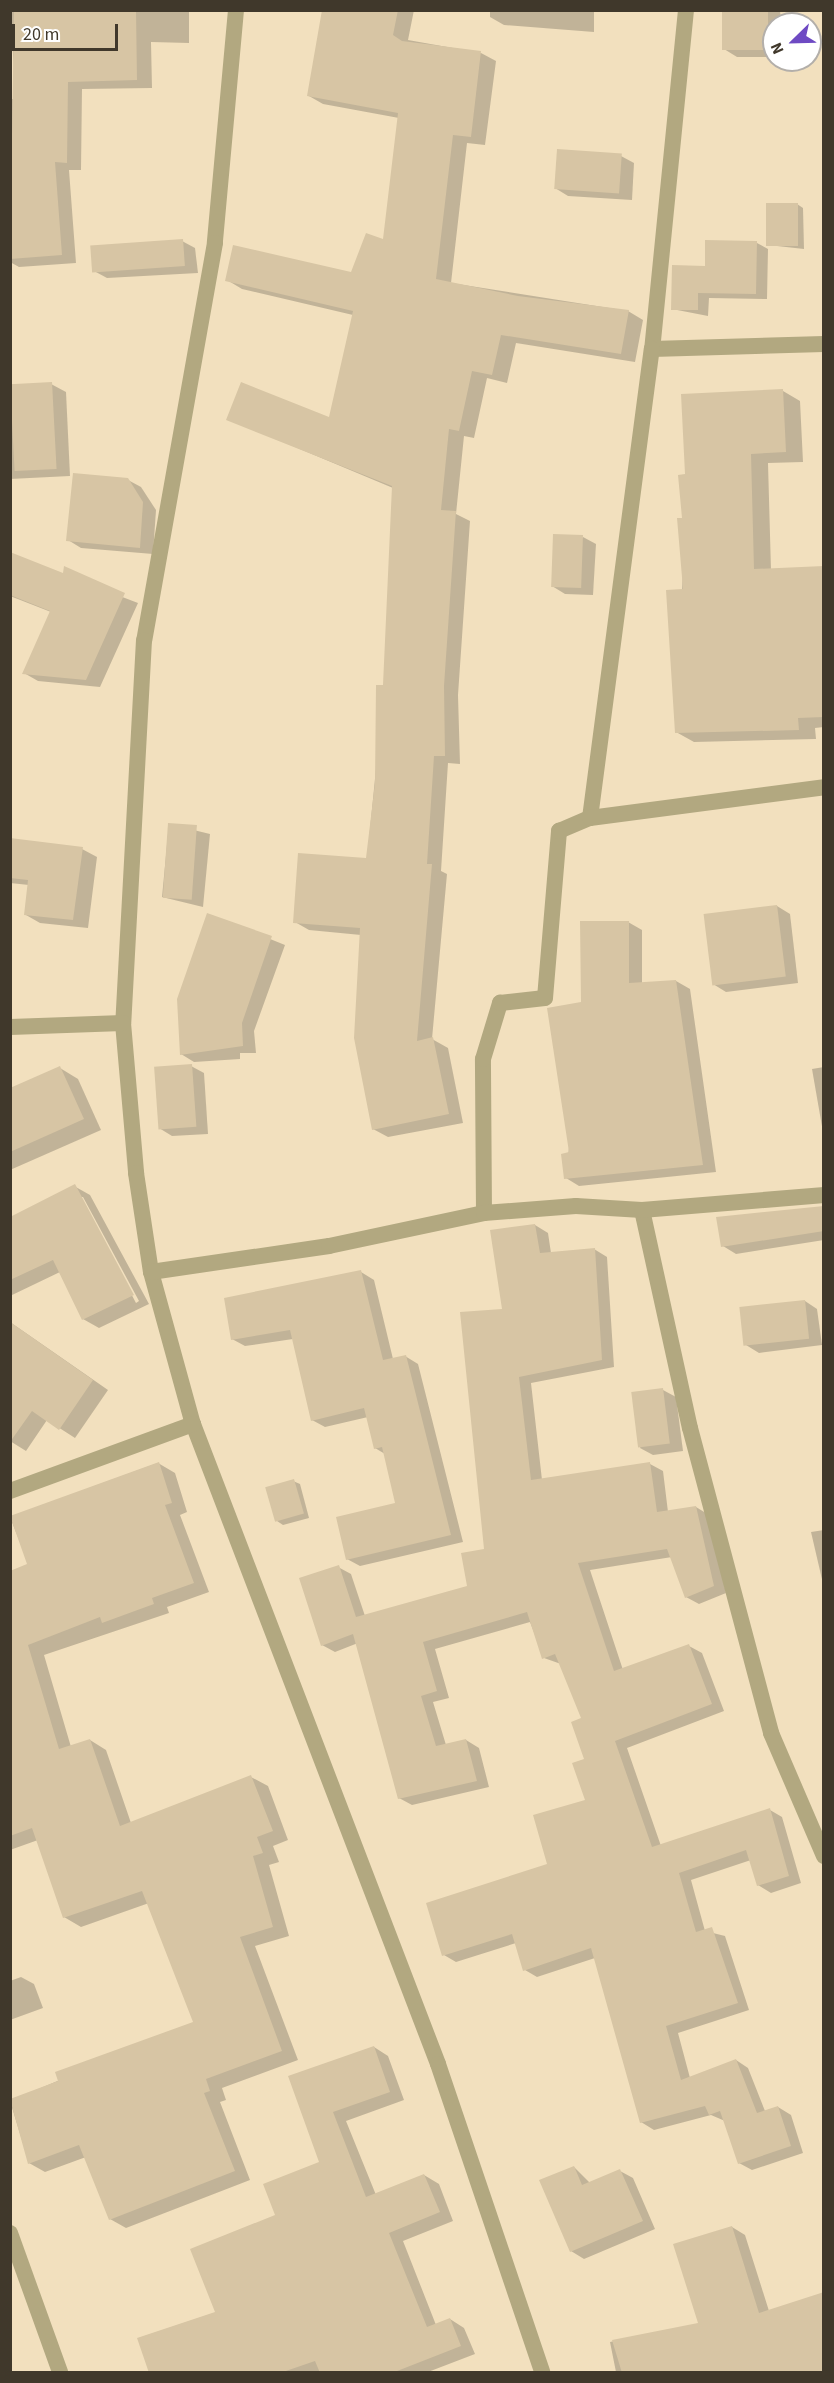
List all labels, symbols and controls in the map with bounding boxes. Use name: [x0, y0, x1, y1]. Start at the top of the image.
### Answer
scale bar: [15, 12, 122, 50]
north arrow: [762, 12, 822, 72]
text: 20 m: [23, 22, 59, 47]
text: N: [765, 39, 789, 57]

